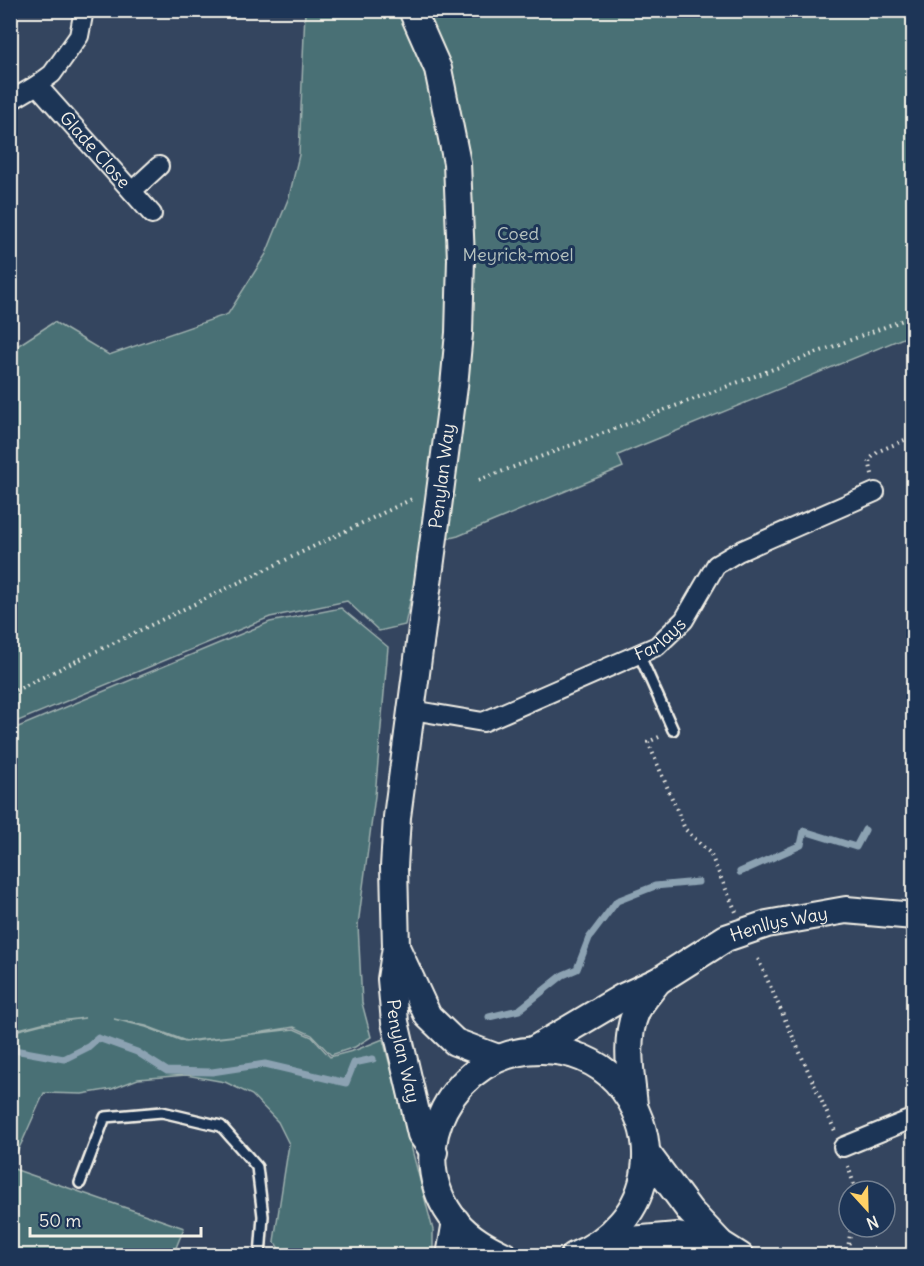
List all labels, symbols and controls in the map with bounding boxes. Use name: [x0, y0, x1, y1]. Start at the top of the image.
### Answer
street label: Glade Close: [55, 106, 136, 193]
park label: Coed Meyrick-moel: [462, 222, 574, 266]
street label: Penylan Way: [424, 422, 459, 530]
street label: Farlays: [630, 612, 691, 666]
street label: Henllys Way: [727, 901, 829, 947]
street label: Penylan Way: [382, 998, 425, 1105]
north arrow: [837, 1179, 897, 1239]
scale bar: [30, 1200, 201, 1238]
text: 50 m: [39, 1209, 81, 1232]
text: N: [864, 1212, 881, 1234]

